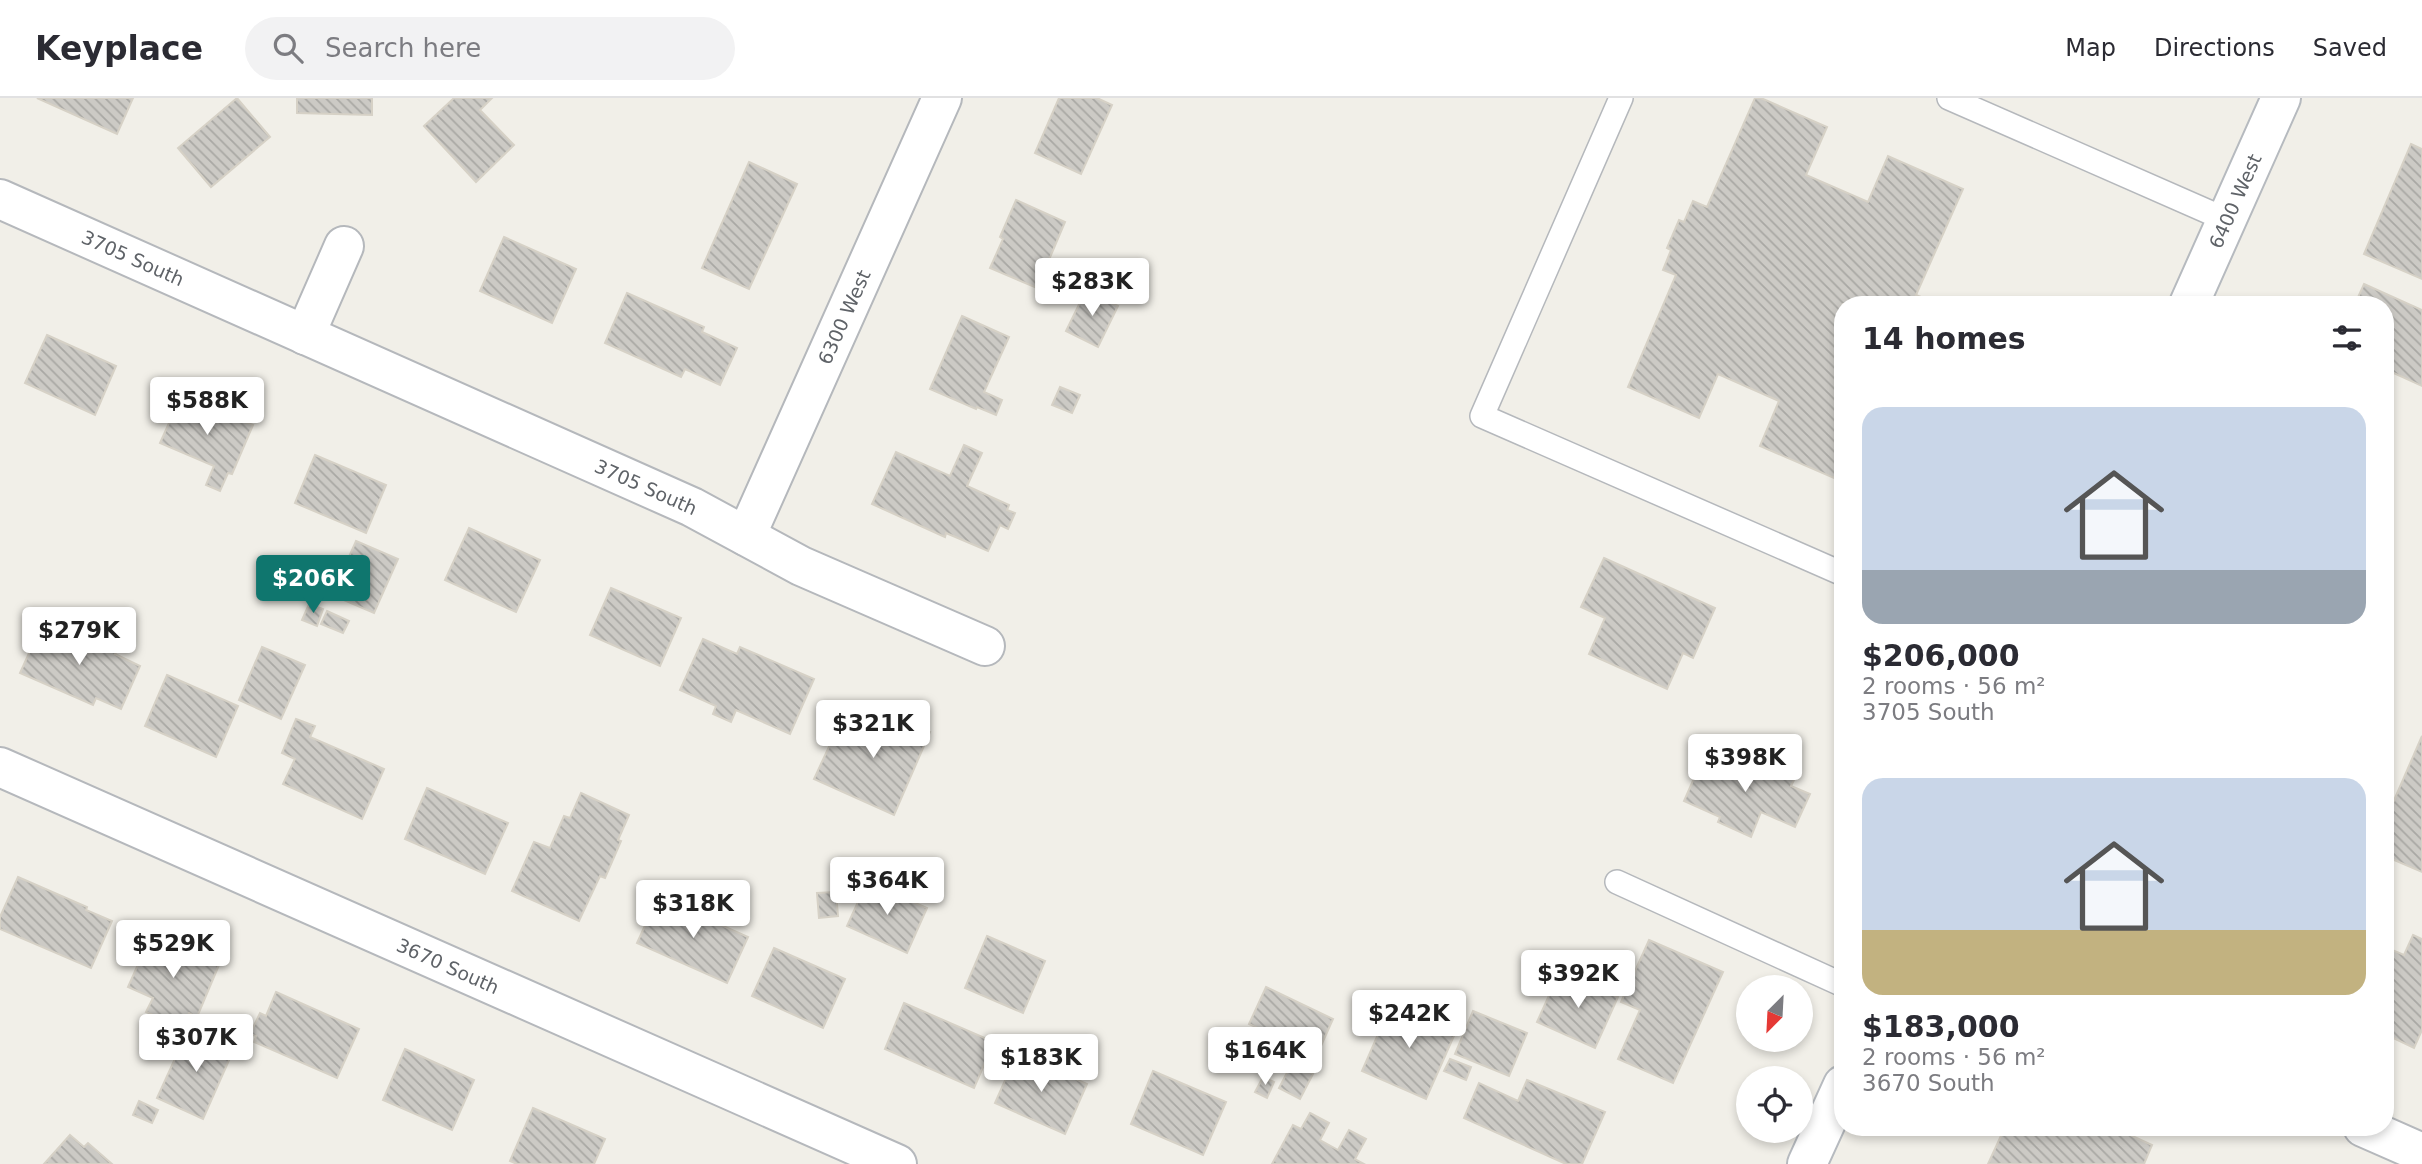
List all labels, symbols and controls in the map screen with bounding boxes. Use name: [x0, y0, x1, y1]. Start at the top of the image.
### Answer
search box: [245, 17, 735, 80]
text: Keyplace: [35, 29, 203, 68]
icon: search: [269, 29, 307, 67]
text: Search here: [325, 33, 481, 63]
text: Map: [2065, 34, 2116, 62]
text: Directions: [2154, 34, 2275, 62]
text: Saved: [2313, 34, 2387, 62]
street label: 6400 West: [2204, 150, 2266, 252]
street label: 3705 South: [78, 226, 188, 290]
pin: $283K: [1043, 258, 1141, 318]
street label: 6300 West: [813, 266, 875, 368]
text: $283K: [1051, 268, 1133, 294]
icon: filters: [2328, 319, 2366, 357]
text: 14 homes: [1862, 321, 2026, 356]
pin: $588K: [158, 378, 256, 437]
text: $588K: [166, 387, 248, 413]
icon: home: [2051, 452, 2177, 578]
street label: 3705 South: [591, 455, 701, 519]
pin: $206K: [264, 556, 362, 615]
text: $206K: [272, 565, 354, 591]
pin: $279K: [30, 608, 128, 667]
text: $279K: [38, 617, 120, 643]
text: $206,000: [1862, 638, 2020, 673]
text: 2 rooms · 56 m²: [1862, 673, 2046, 699]
text: 3705 South: [1862, 699, 1995, 725]
pin: $321K: [824, 700, 922, 760]
text: $321K: [832, 710, 914, 736]
pin: $398K: [1696, 734, 1794, 794]
text: $398K: [1704, 744, 1786, 770]
icon: home: [2051, 823, 2177, 949]
pin: $364K: [838, 858, 936, 917]
text: $364K: [846, 867, 928, 893]
pin: $318K: [644, 880, 742, 940]
text: $318K: [652, 890, 734, 916]
pin: $529K: [124, 920, 222, 980]
text: $529K: [132, 930, 214, 956]
street label: 3670 South: [393, 934, 503, 998]
pin: $392K: [1529, 950, 1627, 1010]
text: $392K: [1537, 960, 1619, 986]
north arrow: [1736, 975, 1813, 1052]
map controls: [1736, 975, 1813, 1143]
pin: $242K: [1360, 990, 1458, 1050]
text: $242K: [1368, 1000, 1450, 1026]
text: $183,000: [1862, 1009, 2020, 1044]
pin: $307K: [147, 1014, 245, 1074]
text: $307K: [155, 1024, 237, 1050]
pin: $164K: [1216, 1028, 1314, 1087]
pin: $183K: [992, 1034, 1090, 1094]
text: $164K: [1224, 1037, 1306, 1063]
text: $183K: [1000, 1044, 1082, 1070]
text: 2 rooms · 56 m²: [1862, 1044, 2046, 1070]
button: locate: [1736, 1066, 1813, 1143]
text: 3670 South: [1862, 1070, 1995, 1096]

